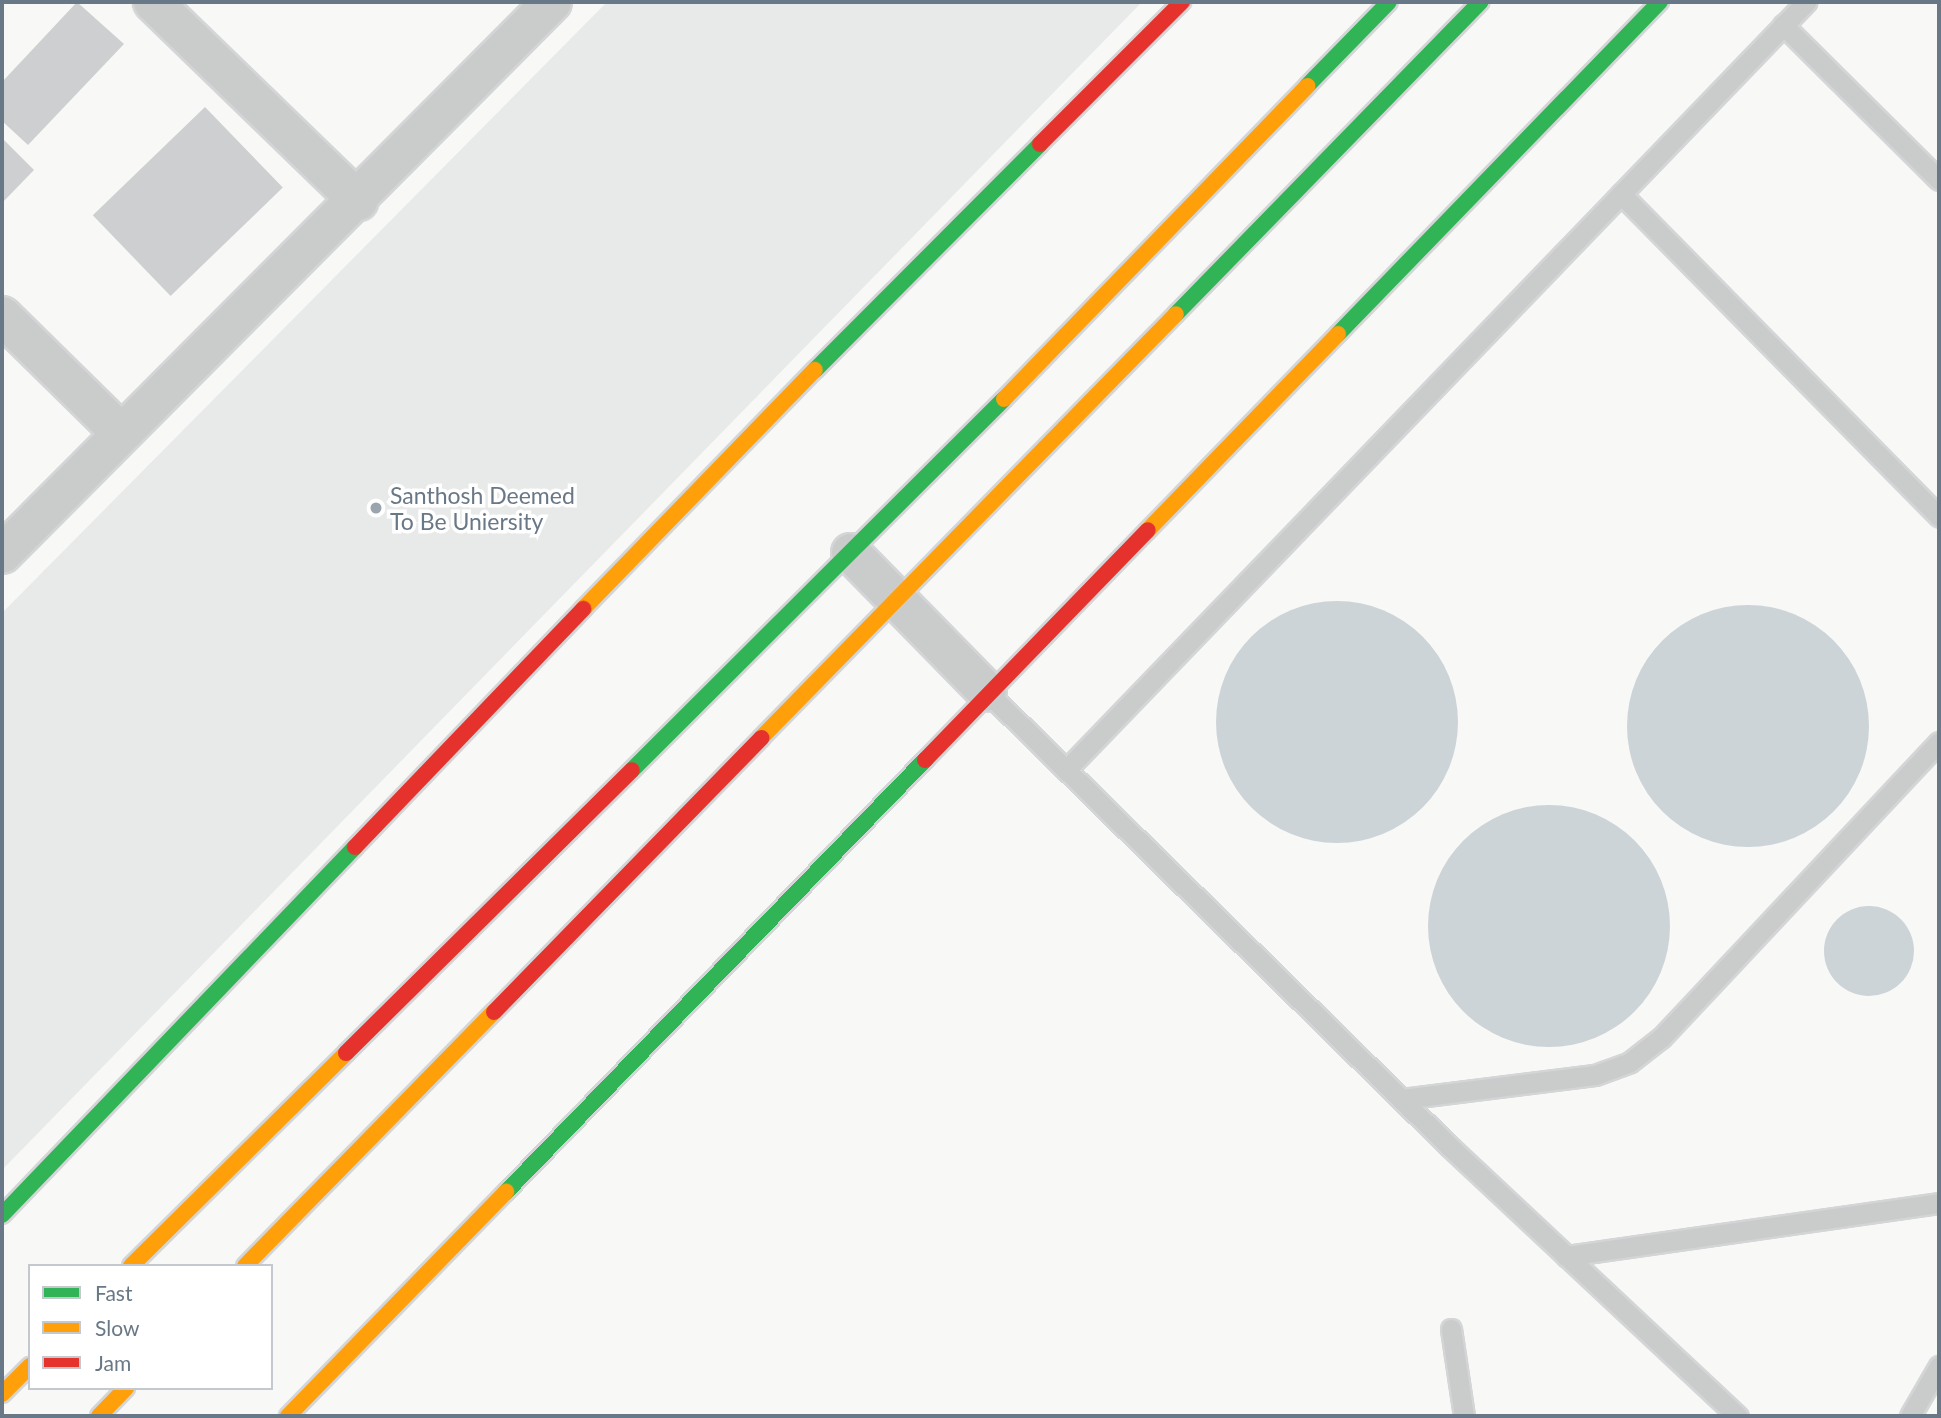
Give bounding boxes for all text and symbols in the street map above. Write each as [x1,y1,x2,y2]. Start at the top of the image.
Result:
place label: Santhosh Deemed To Be Uniersity [390,481,575,535]
marker: Santhosh Deemed To Be Uniersity [368,500,384,516]
legend [28,1264,273,1390]
text: Fast [95,1280,132,1305]
text: Slow [95,1315,139,1340]
text: Jam [95,1350,131,1375]

